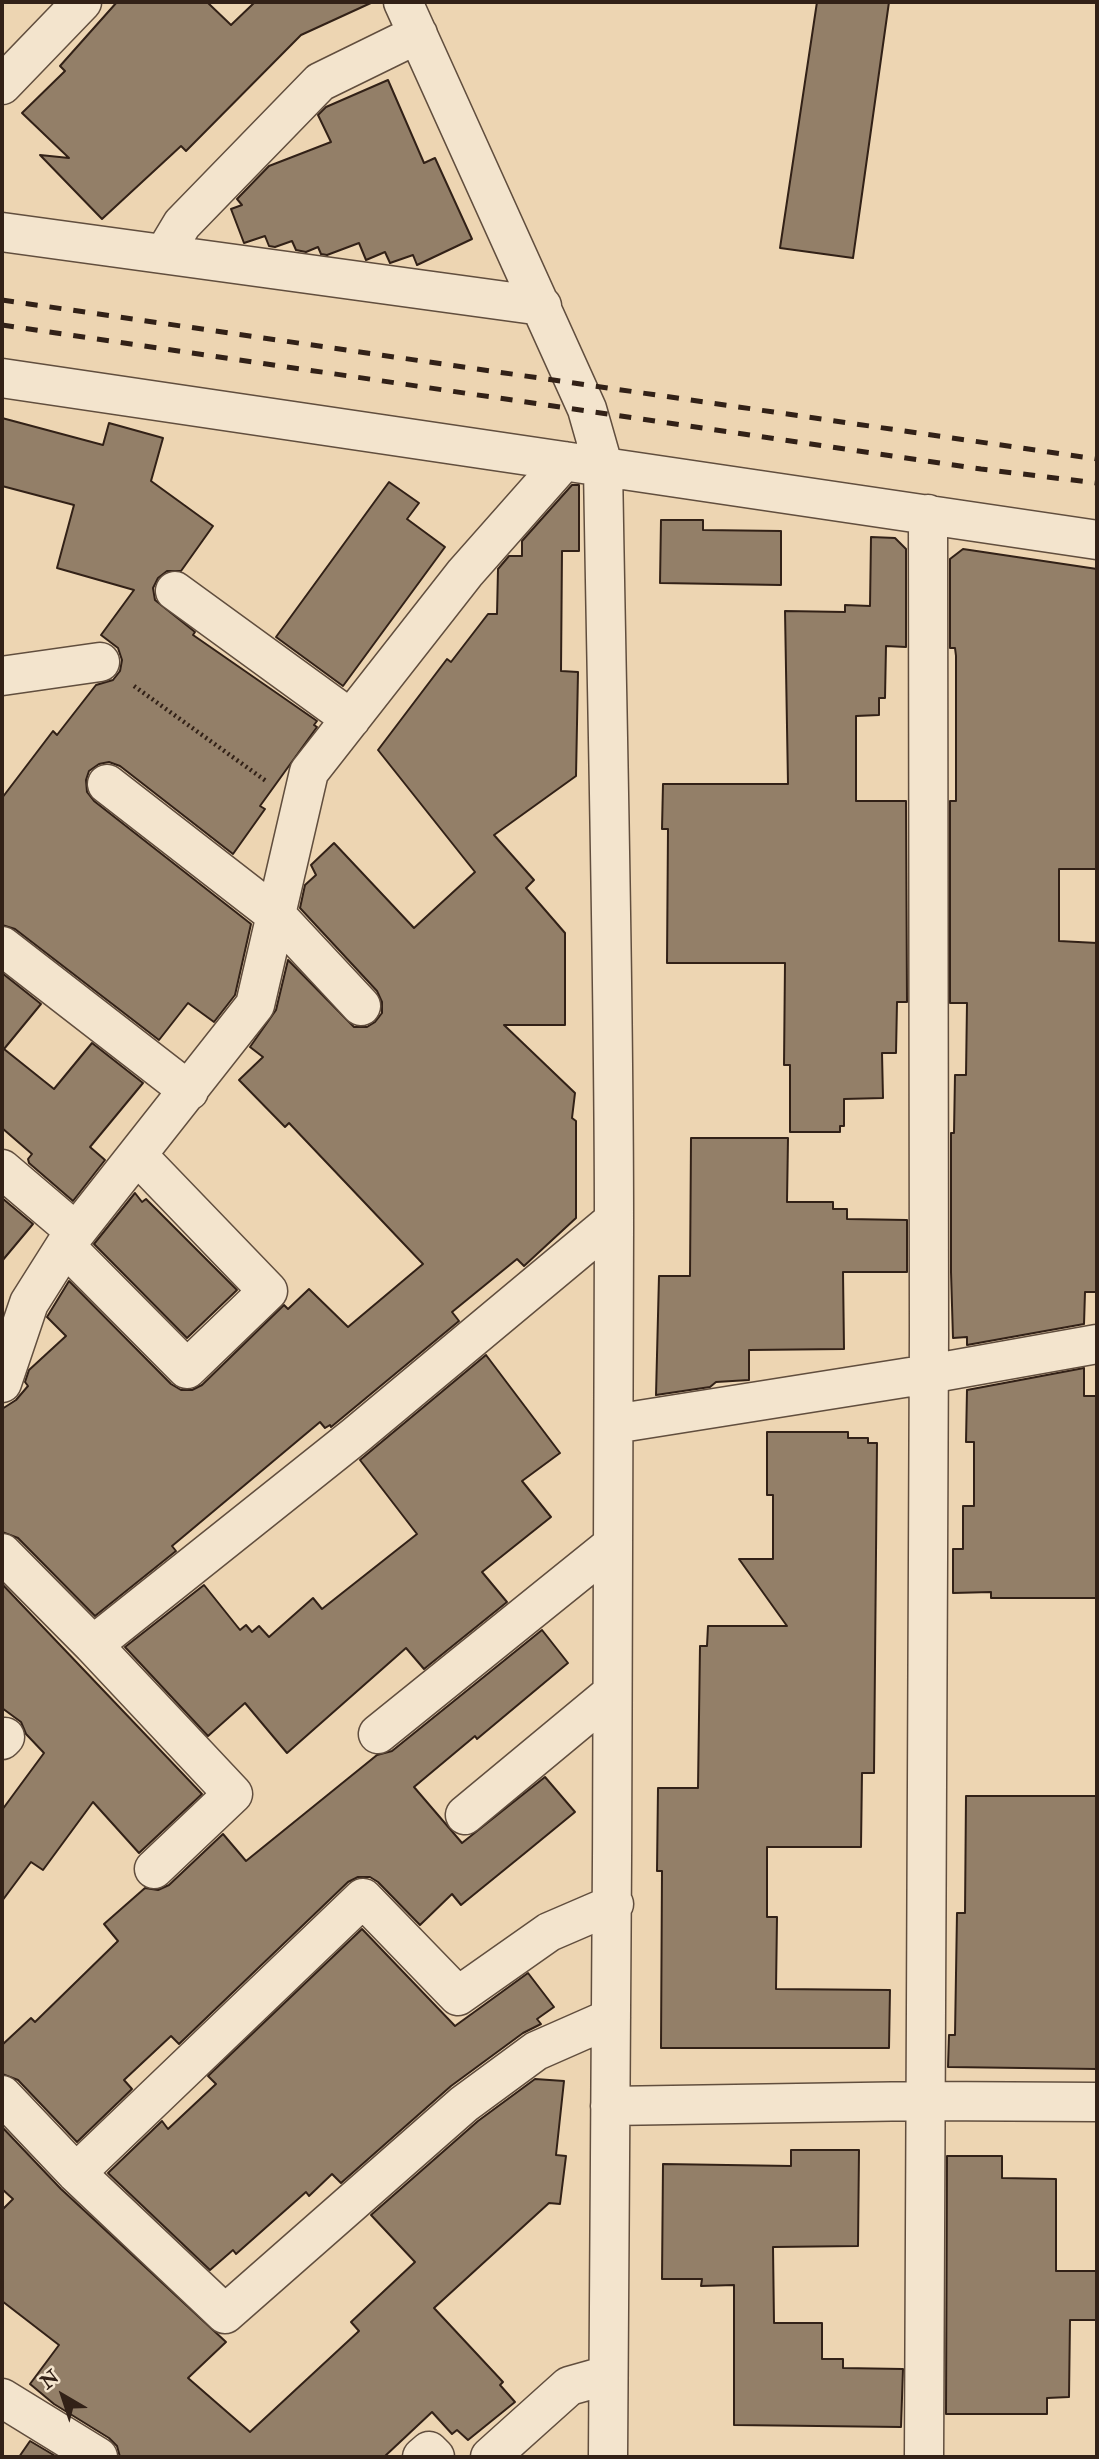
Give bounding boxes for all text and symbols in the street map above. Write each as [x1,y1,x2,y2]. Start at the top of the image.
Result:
north arrow [28,2361,98,2431]
text: N [36,2365,64,2394]

